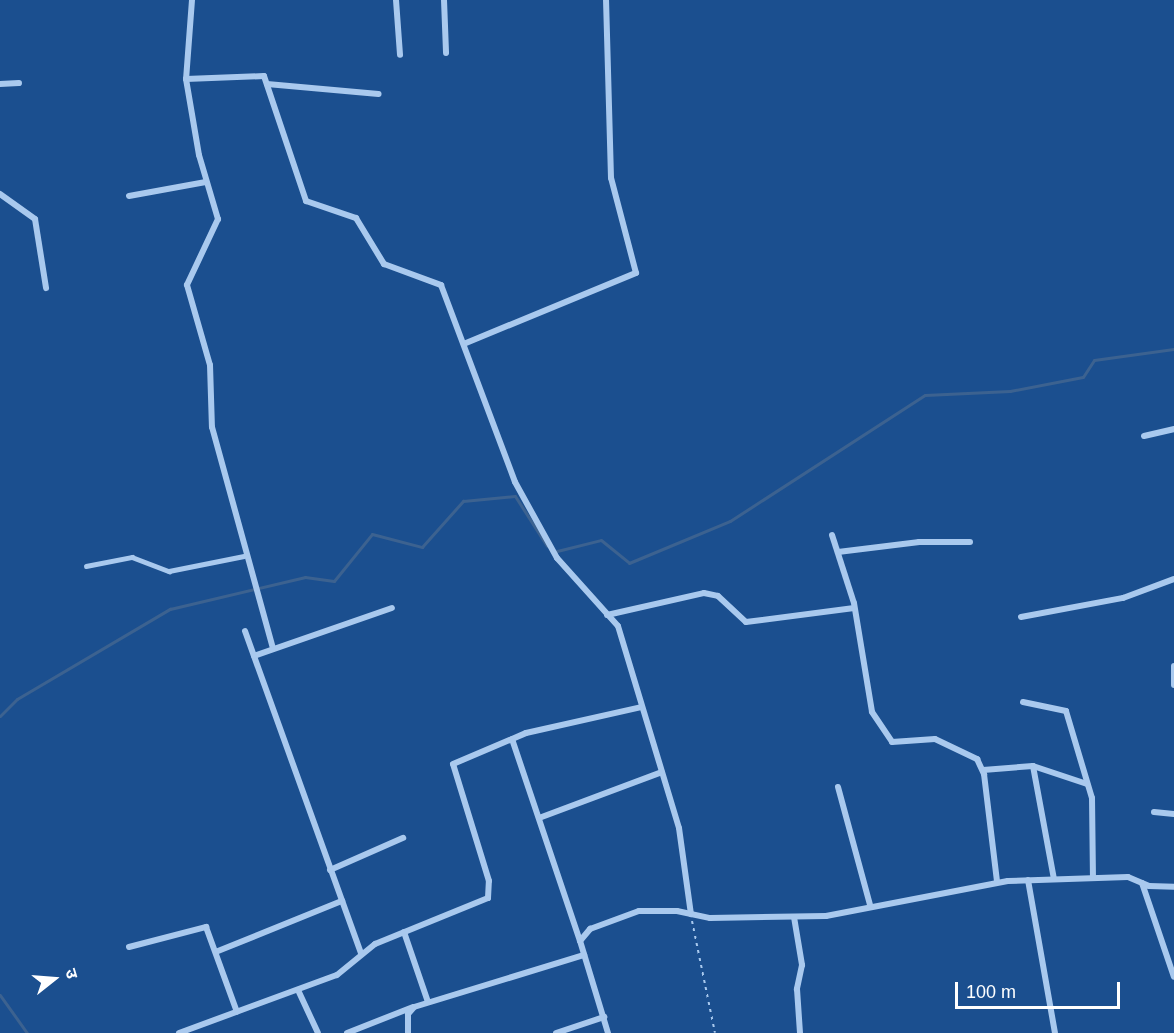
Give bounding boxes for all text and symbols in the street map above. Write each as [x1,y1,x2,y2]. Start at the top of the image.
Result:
north arrow [24,949,84,1009]
text: उ [62,967,81,981]
scale bar [958,970,1123,1008]
text: 100 m [966,982,1016,1002]

